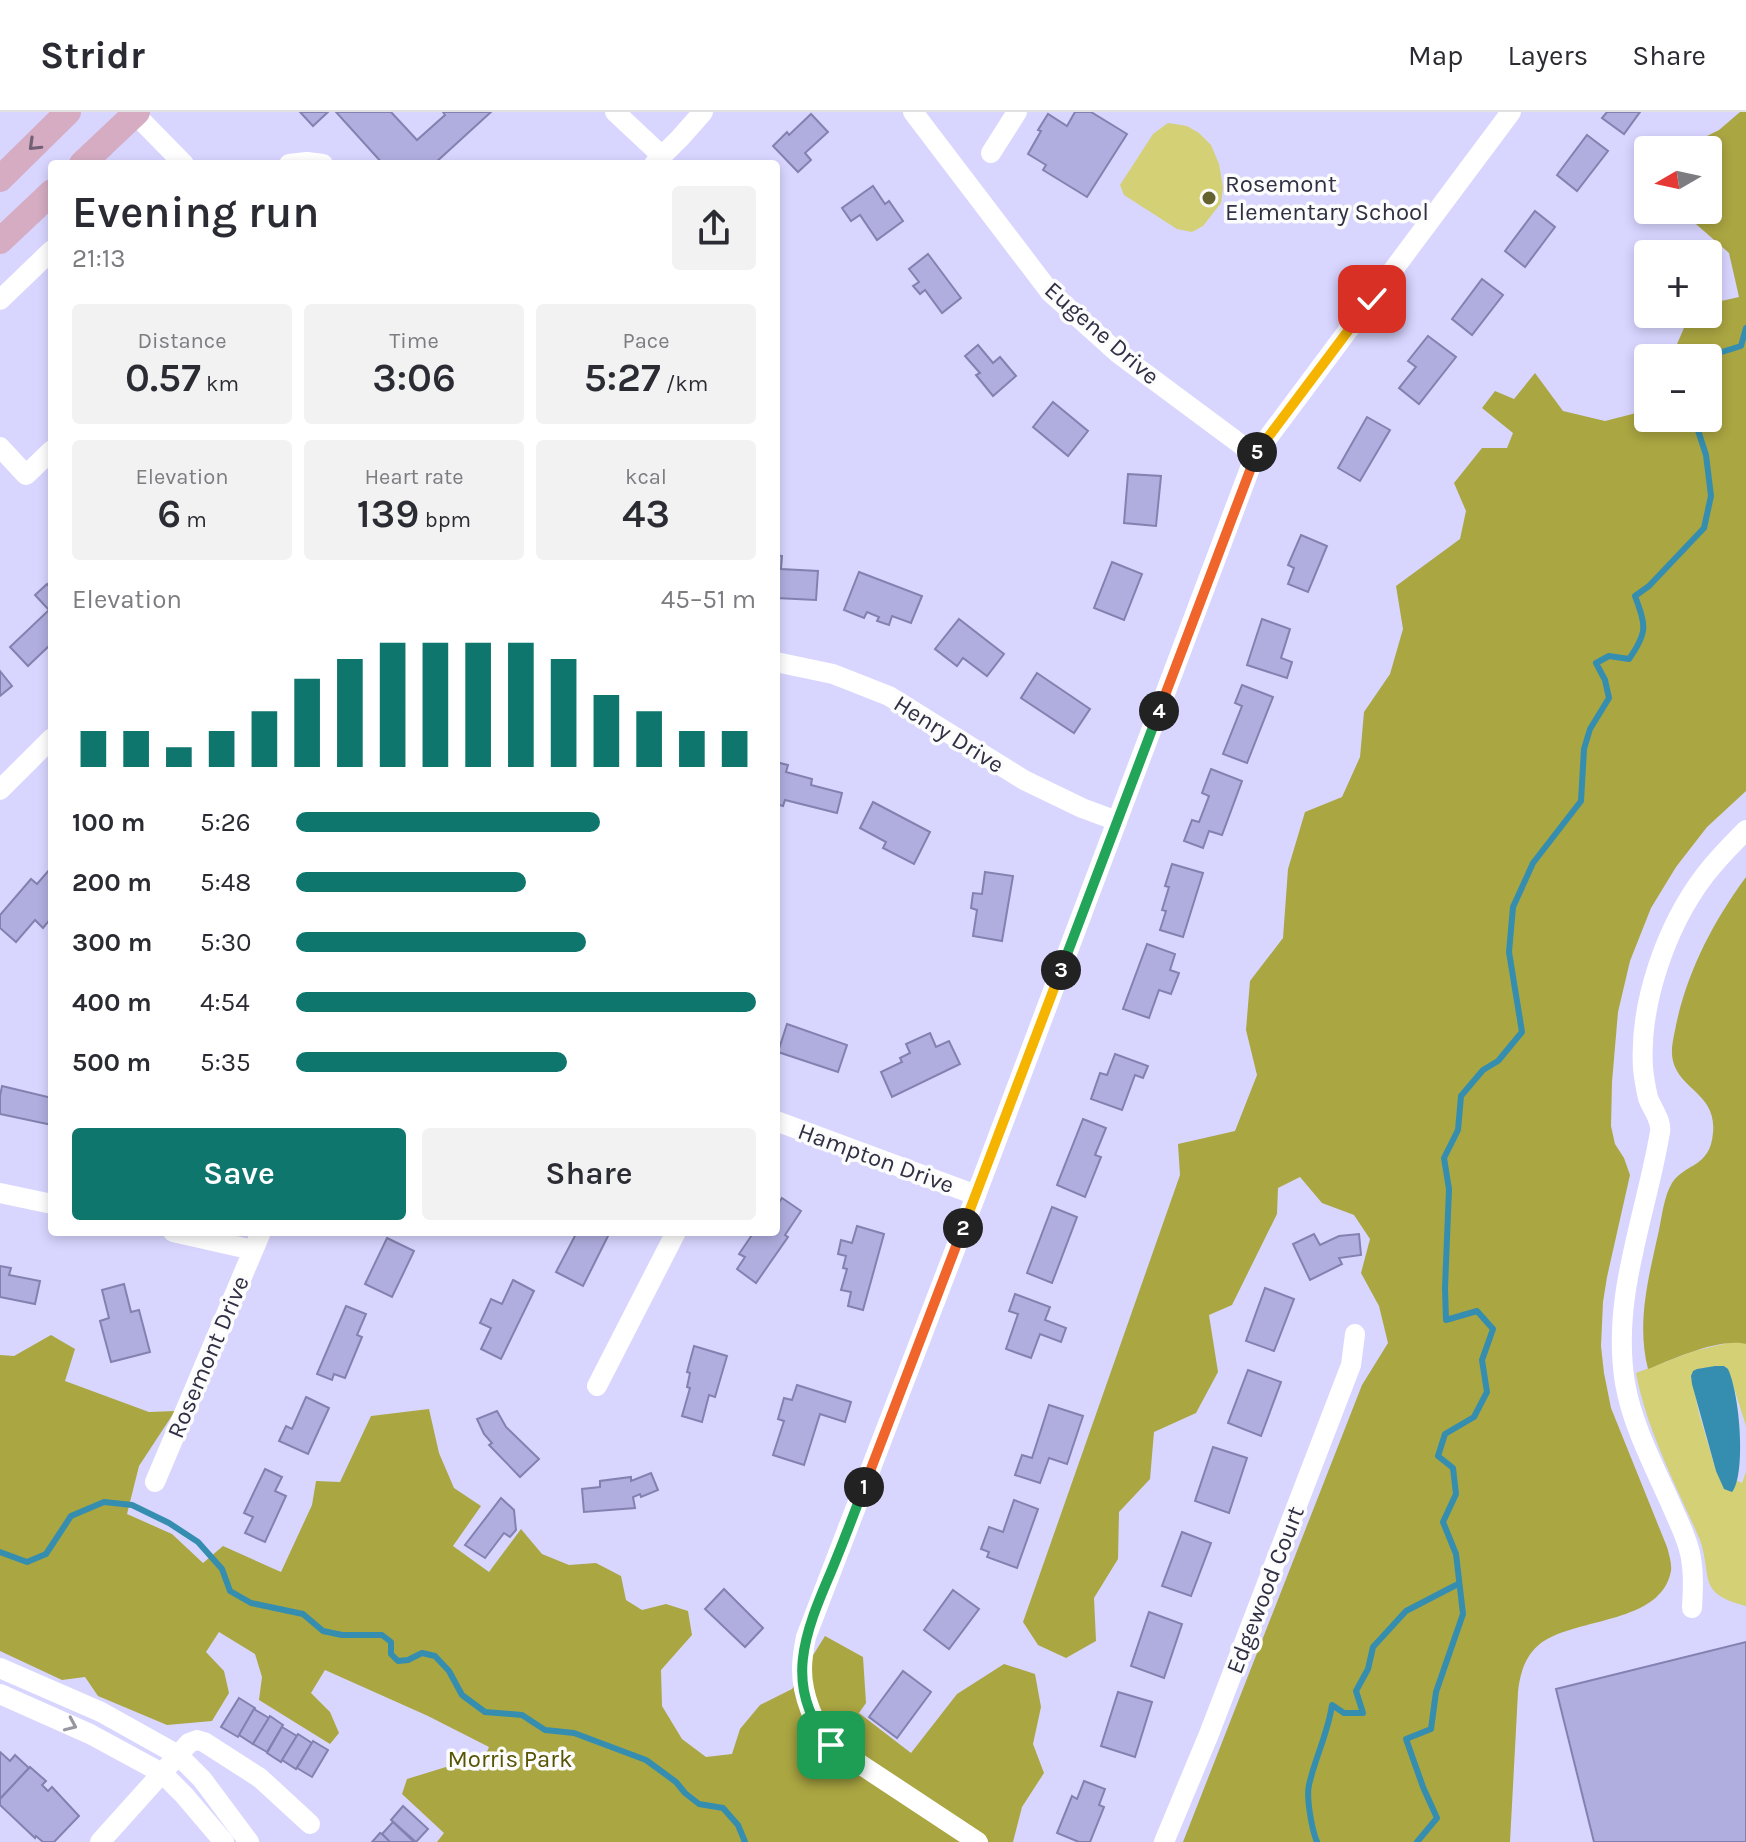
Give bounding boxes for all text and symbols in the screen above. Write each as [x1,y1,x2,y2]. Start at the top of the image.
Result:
text: Stridr [40,33,145,78]
text: Map [1408,39,1463,72]
text: Layers [1507,39,1588,72]
text: Share [1632,39,1706,72]
one-way arrow [29,136,43,151]
north arrow [1634,136,1722,224]
map controls [1634,136,1722,432]
place label: Rosemont Elementary School [1225,170,1429,226]
button: share [672,186,756,270]
text: Evening run [72,187,319,238]
marker: Rosemont Elementary School [1200,189,1218,207]
button: + [1634,240,1722,328]
text: 21:13 [72,243,126,274]
pin [1338,265,1406,333]
street label: Eugene Drive [1039,276,1165,390]
icon: check [1350,277,1394,321]
text: Distance [138,328,226,354]
text: Time [389,328,439,354]
text: Pace [623,328,669,354]
button: − [1634,344,1722,432]
text: 0.57 [125,354,201,401]
text: 3:06 [372,354,456,401]
text: 5:27 [584,354,661,401]
text: km [201,371,239,397]
text: /km [661,371,708,397]
pin: 5 [1237,432,1277,472]
text: 5 [1251,439,1263,465]
text: Elevation [135,464,229,490]
text: Heart rate [364,464,464,490]
text: kcal [625,464,667,490]
text: 6 [157,490,181,537]
text: 139 [357,490,419,537]
text: 43 [622,490,670,537]
text: m [181,507,207,533]
text: bpm [419,507,471,533]
text: Elevation [72,584,182,615]
text: 45–51 m [661,584,756,615]
street label: Henry Drive [889,689,1009,779]
pin: 4 [1139,691,1179,731]
text: 4 [1152,698,1166,724]
text: 100 m [72,807,145,838]
text: 5:26 [200,807,251,838]
text: 200 m [72,867,152,898]
text: 5:48 [200,867,251,898]
text: 300 m [72,927,152,958]
text: 5:30 [200,927,251,958]
pin: 3 [1041,950,1081,990]
text: 3 [1054,957,1068,983]
text: 400 m [72,987,152,1018]
text: 4:54 [200,987,250,1018]
text: 500 m [72,1047,151,1078]
text: 5:35 [200,1047,251,1078]
street label: Hampton Drive [794,1117,958,1199]
button: Save [72,1128,406,1220]
button: Share [422,1128,756,1220]
pin: 2 [943,1208,983,1248]
text: 2 [956,1215,970,1241]
street label: Rosemont Drive [161,1272,255,1442]
pin: 1 [844,1467,884,1507]
text: 1 [860,1474,868,1500]
street label: Edgewood Court [1220,1502,1310,1678]
pin [797,1711,865,1779]
one-way arrow [63,1716,77,1732]
icon: arrive [809,1723,853,1767]
park label: Morris Park [448,1745,572,1773]

